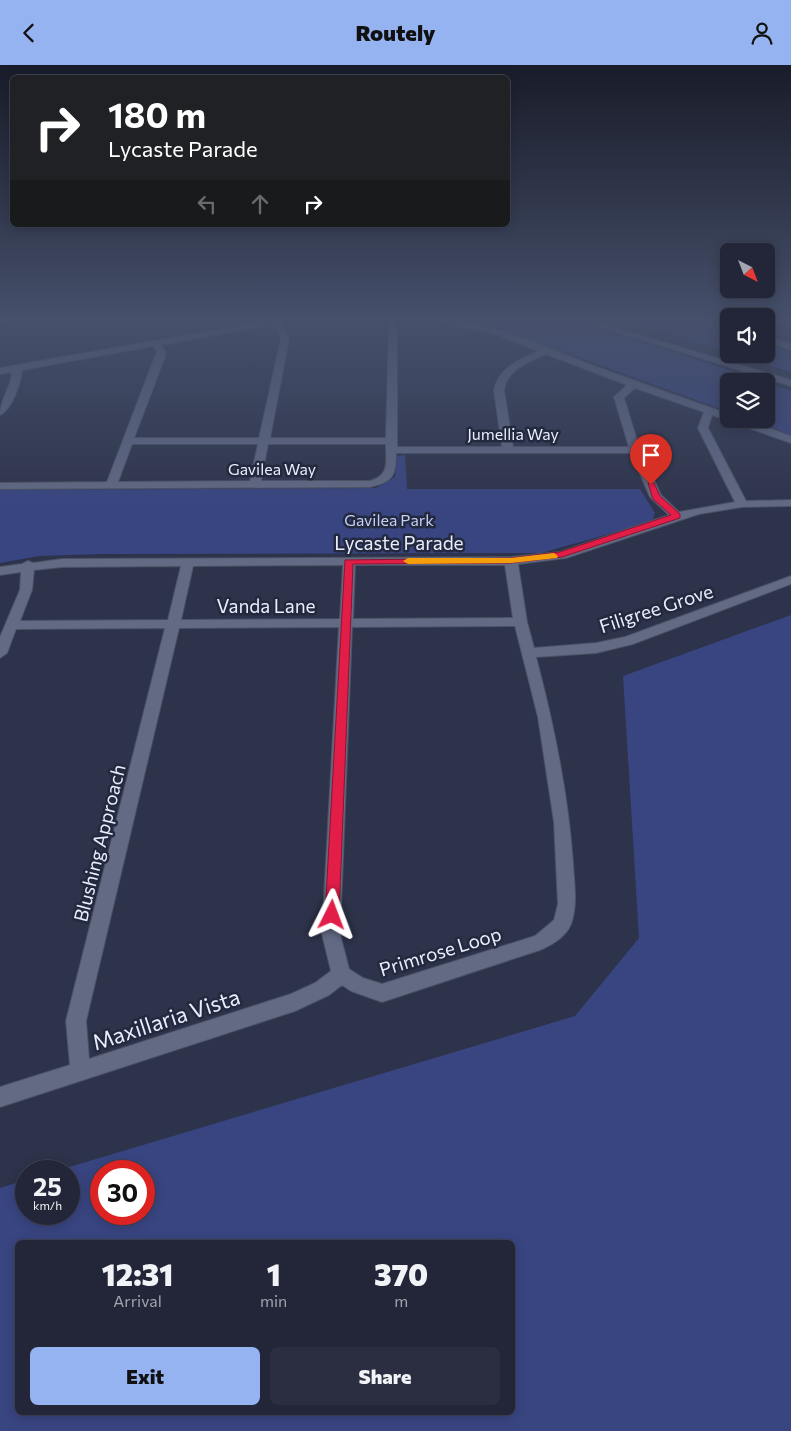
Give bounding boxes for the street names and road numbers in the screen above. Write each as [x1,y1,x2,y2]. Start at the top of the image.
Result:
street label: Jumellia Way [467,424,559,443]
street label: Gavilea Way [228,459,316,478]
street label: Lycaste Parade [334,531,464,554]
street label: Filigree Grove [596,579,716,637]
street label: Vanda Lane [216,594,316,617]
street label: Blushing Approach [68,762,130,924]
street label: Primrose Loop [376,922,504,980]
street label: Maxillaria Vista [89,982,243,1056]

